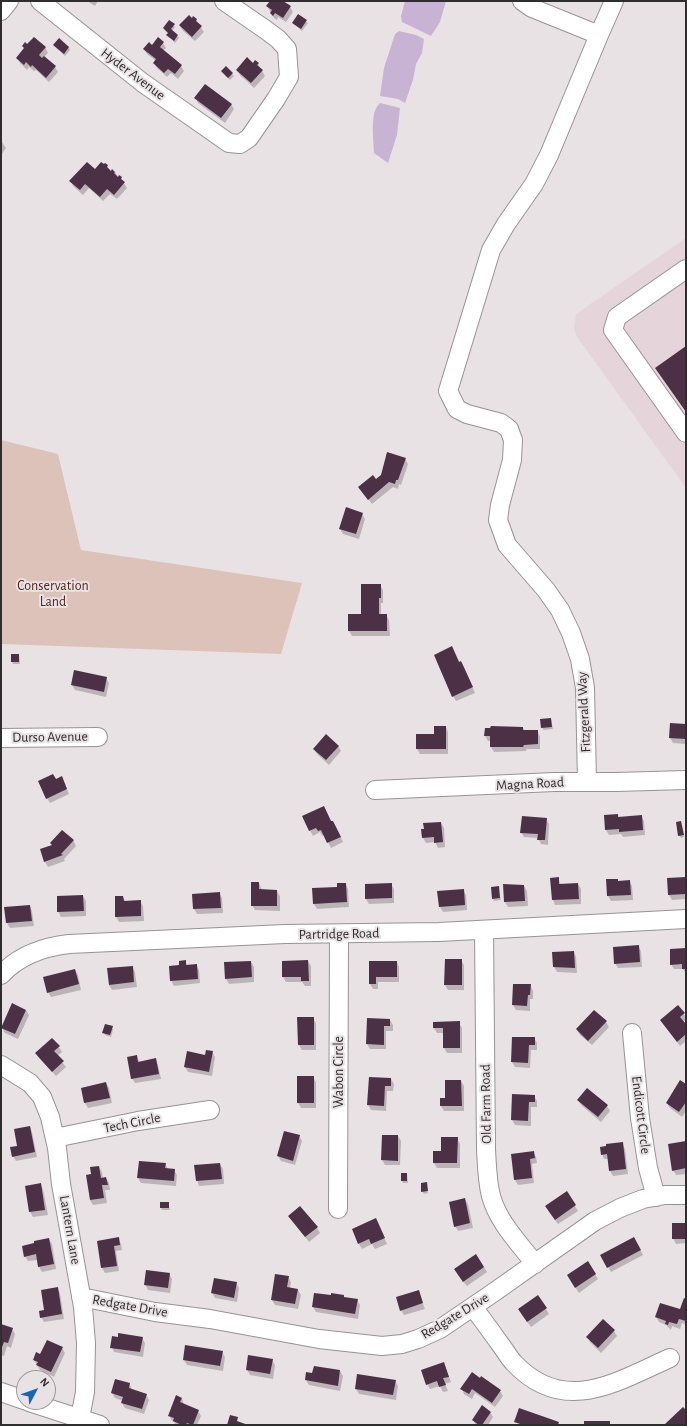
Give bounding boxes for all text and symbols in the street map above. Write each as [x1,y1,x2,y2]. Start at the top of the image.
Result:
street label: Hyder Avenue [97,44,169,104]
park label: Conservation Land [17,578,89,610]
street label: Fitzgerald Way [573,671,595,753]
street label: Durso Avenue [12,728,88,746]
street label: Magna Road [496,774,564,794]
street label: Partridge Road [298,925,380,943]
street label: Wabon Circle [331,1036,347,1108]
street label: Old Farm Road [477,1064,495,1144]
street label: Endicott Circle [628,1075,654,1155]
street label: Tech Circle [102,1109,162,1137]
street label: Lantern Lane [56,1194,84,1266]
street label: Redgate Drive [418,1289,492,1343]
street label: Redgate Drive [91,1291,169,1321]
north arrow [16,1370,56,1410]
text: N [38,1376,51,1389]

